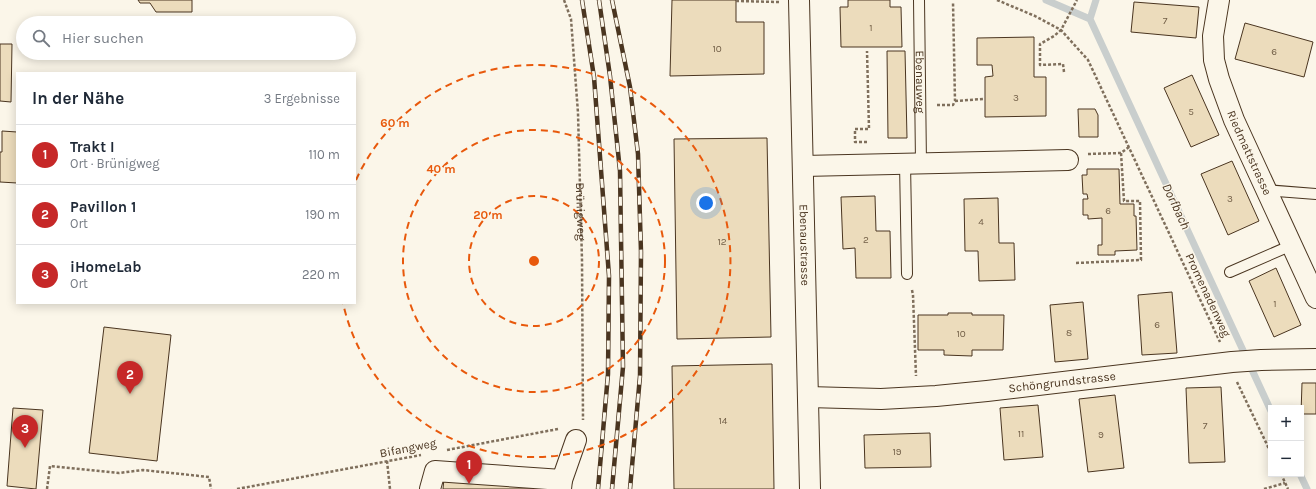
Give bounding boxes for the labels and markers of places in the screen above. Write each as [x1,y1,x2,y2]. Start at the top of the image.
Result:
centre of rings [527,254,541,268]
pin: 2 [117,361,143,394]
pin: 3 [12,415,38,448]
pin: 1 [456,451,482,484]

